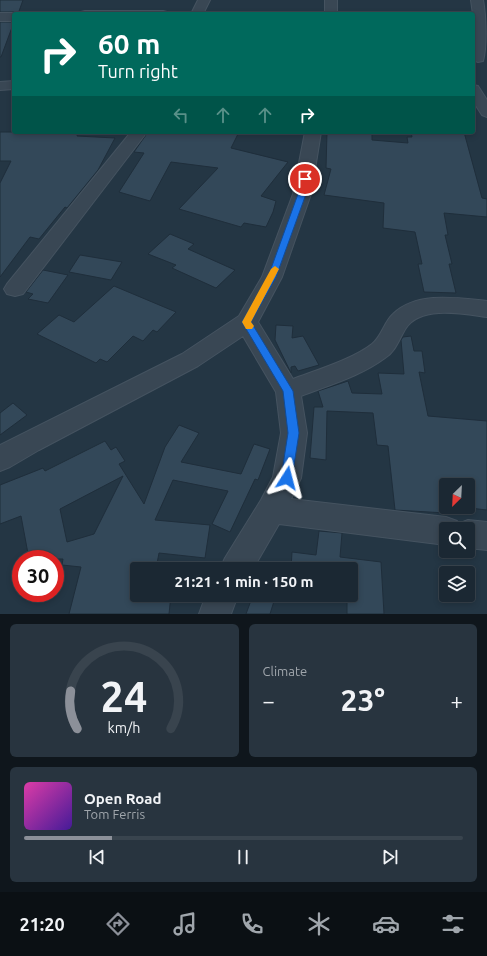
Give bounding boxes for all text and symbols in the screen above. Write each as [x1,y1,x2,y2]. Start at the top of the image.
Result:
icon: right [32,28,84,80]
text: 60 m [98,28,160,59]
text: Turn right [98,61,178,81]
icon: left [170,104,192,126]
icon: ahead [212,104,234,126]
icon: ahead [254,104,276,126]
icon: right [296,104,318,126]
pin [288,162,322,196]
icon: arrive [294,168,316,190]
position arrow [266,457,308,499]
north arrow [439,478,475,514]
map controls [439,478,475,602]
button: search [439,522,475,558]
speed limit sign: 30 [12,550,64,602]
button: layers [439,566,475,602]
text: 21:21 · 1 min · 150 m [175,573,313,590]
text: Climate [263,664,307,678]
text: 24 [101,672,148,719]
text: 23° [341,683,385,717]
text: − [263,688,275,713]
text: + [451,688,463,713]
text: km/h [108,719,141,735]
text: Open Road [84,790,161,807]
text: Tom Ferris [84,807,145,821]
icon: previous [86,846,108,868]
icon: pause [232,846,254,868]
icon: next [379,846,401,868]
icon: directions [104,910,132,938]
icon: music [171,910,199,938]
icon: phone [238,910,266,938]
icon: climate [305,910,333,938]
icon: car [372,910,400,938]
icon: filters [439,910,467,938]
text: 21:20 [20,914,65,934]

